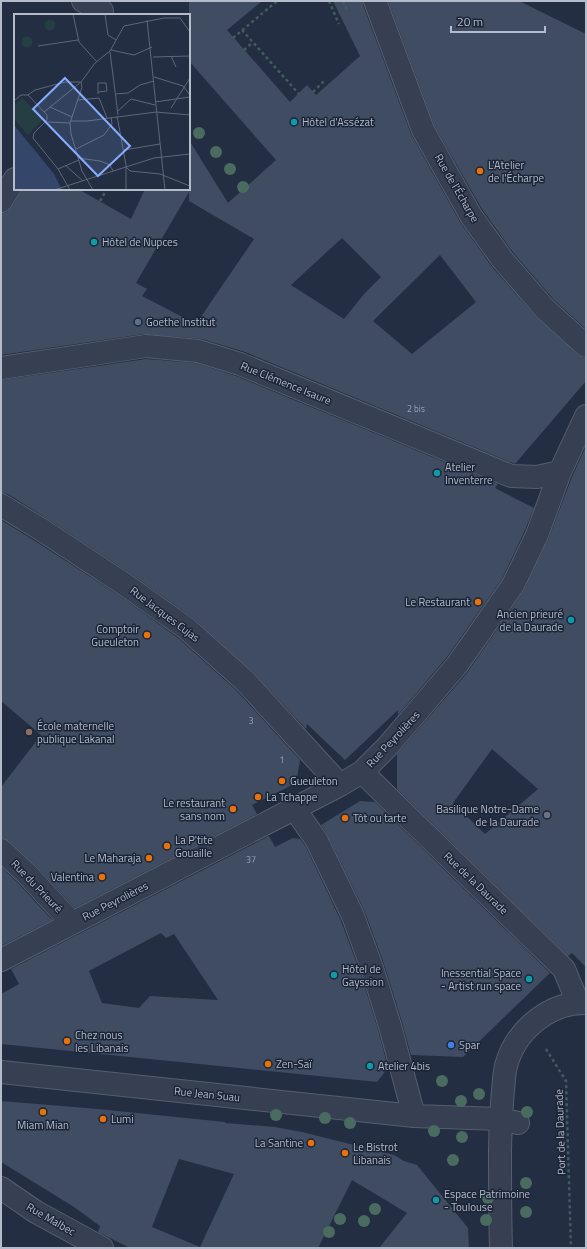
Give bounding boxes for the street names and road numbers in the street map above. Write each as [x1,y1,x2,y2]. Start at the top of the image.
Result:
street label: Rue de l'Écharpe [431,151,483,226]
street label: Rue Clémence Isaure [238,358,334,409]
street label: Rue Jacques Cujas [127,582,203,646]
street label: Rue Peyrolières [363,707,423,771]
street label: Rue de la Daurade [440,848,512,918]
street label: Rue du Prieuré [8,856,67,916]
street label: Rue Peyrolières [79,877,151,925]
street label: Rue Jean Suau [173,1083,241,1105]
street label: Port de la Daurade [550,1088,569,1175]
street label: Rue Malbec [24,1199,79,1240]

